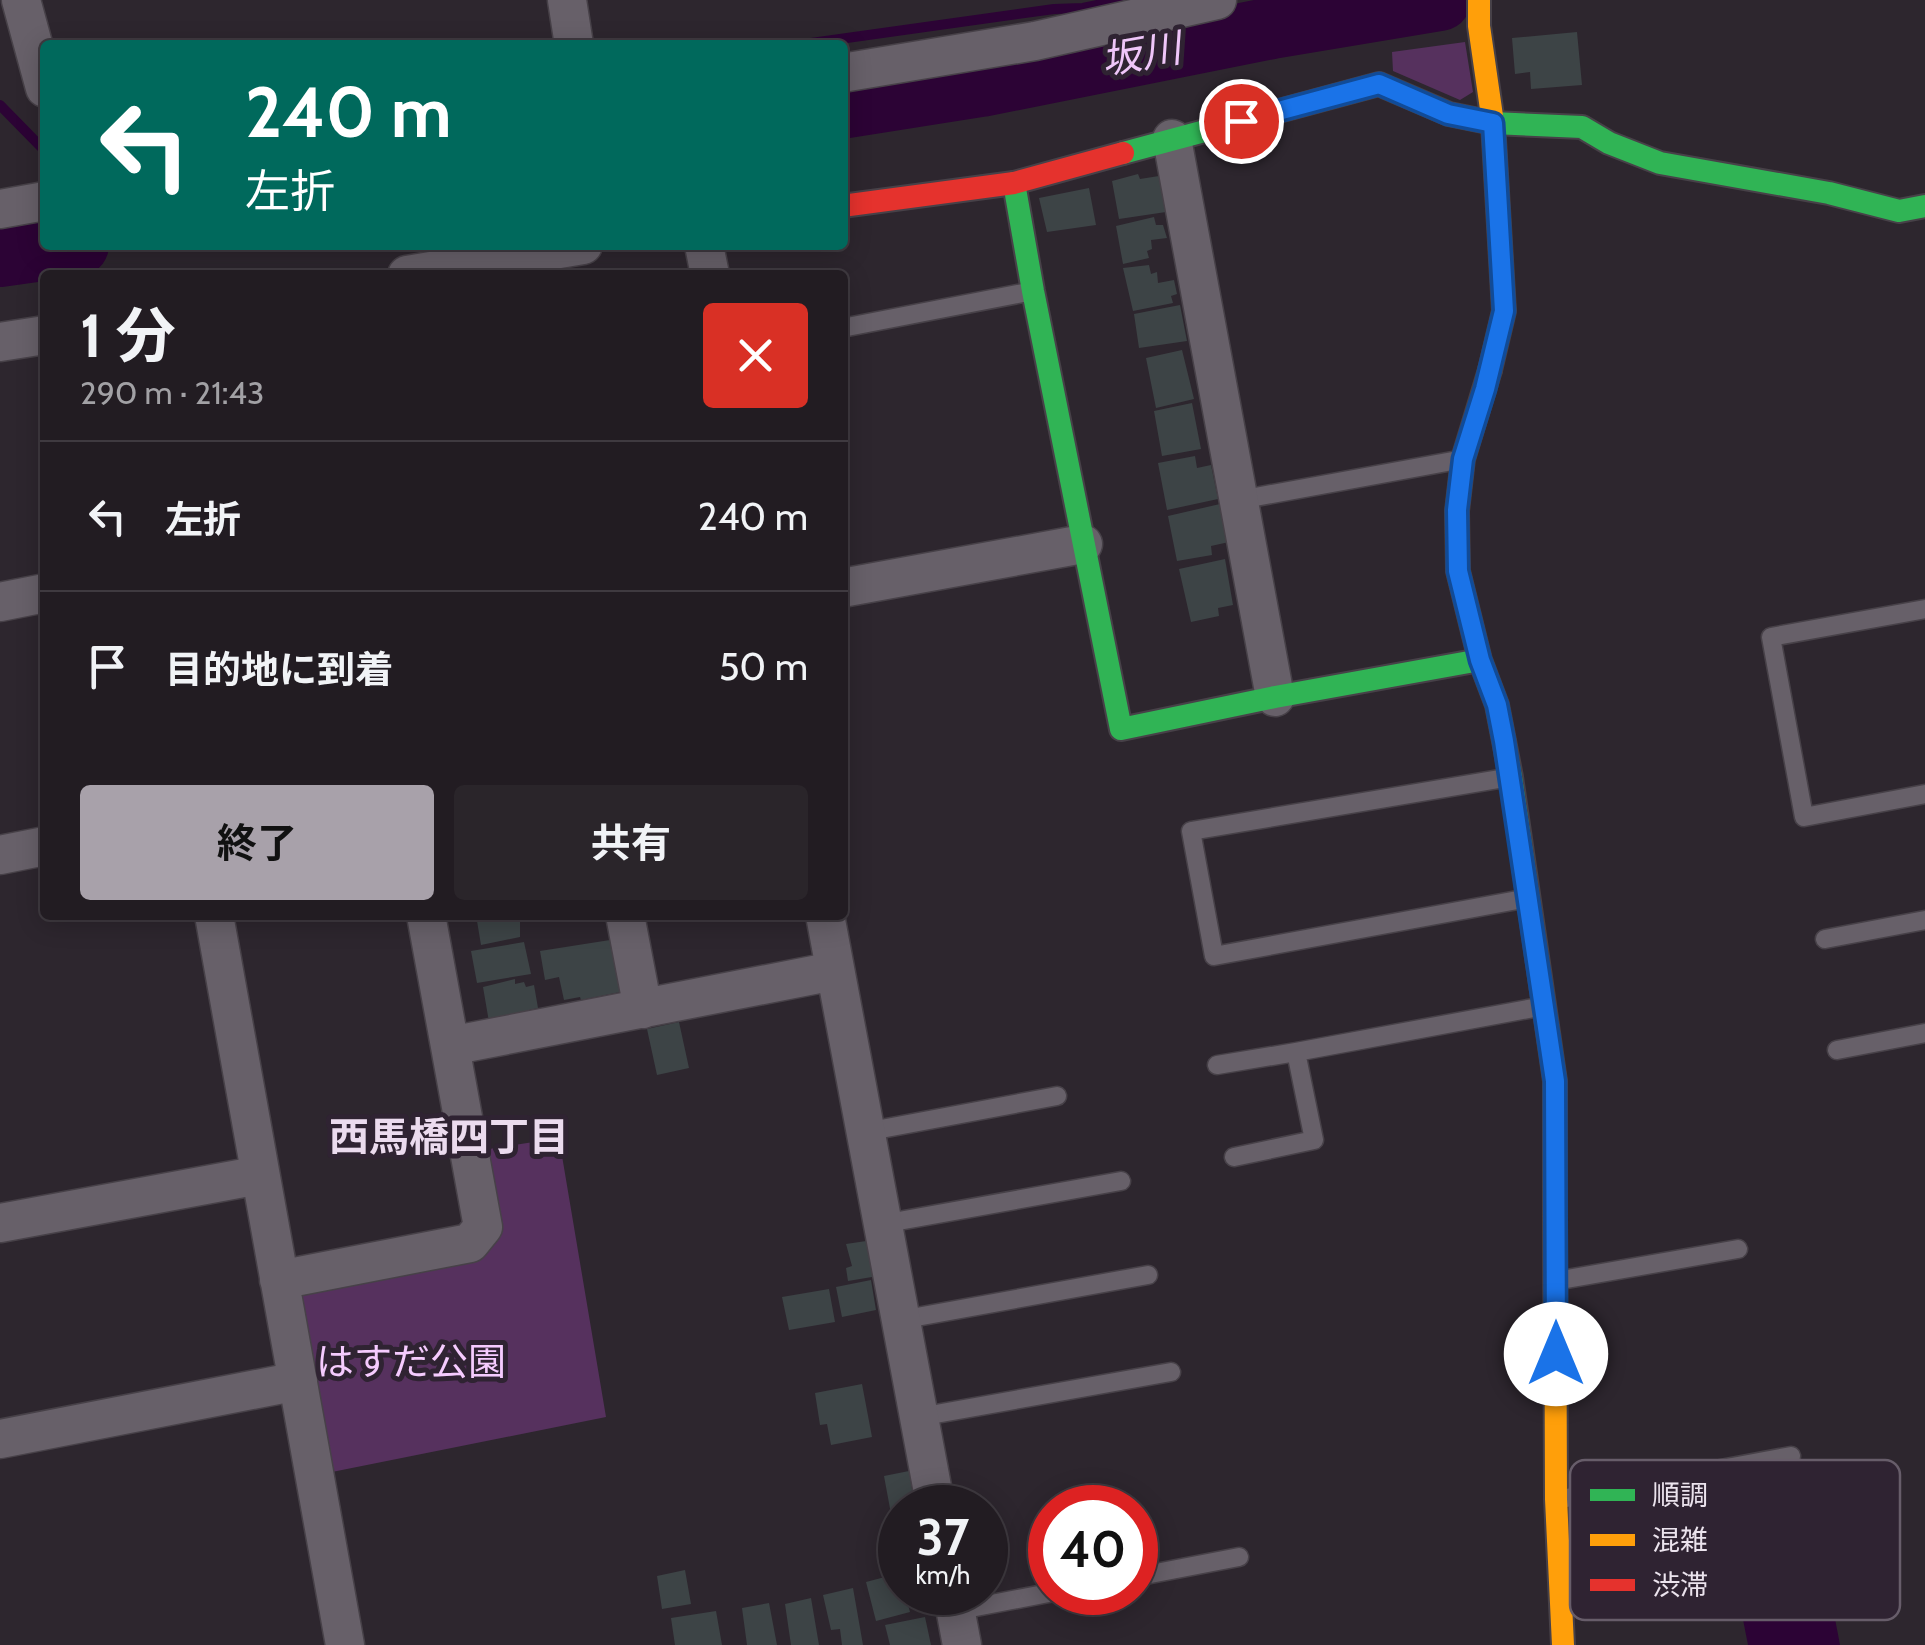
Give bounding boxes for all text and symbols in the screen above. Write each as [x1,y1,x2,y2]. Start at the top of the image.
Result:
water label: 坂川 [1097,22,1188,85]
text: 240 m [245,69,452,155]
pin [1199,79,1284,164]
icon: left [80,80,210,210]
icon: arrive [1214,94,1269,149]
text: 左折 [245,164,335,218]
text: 1 分 [80,299,176,372]
button: close [703,303,808,408]
text: 290 m · 21:43 [80,373,264,412]
icon: left [80,489,135,544]
text: 240 m [698,493,808,540]
text: 左折 [165,496,241,543]
icon: arrive [80,639,135,694]
text: 50 m [719,643,808,690]
text: 目的地に到着 [165,646,393,693]
button: 終了 [80,785,434,900]
button: 共有 [454,785,808,900]
district label: 西馬橋四丁目 [329,1112,569,1161]
position arrow [1504,1302,1608,1406]
park label: はすだ公園 [316,1338,506,1385]
legend [1570,1460,1900,1620]
text: 順調 [1652,1478,1708,1512]
speed limit sign: 40 [1028,1485,1158,1615]
text: 37 [917,1507,969,1568]
text: 混雑 [1652,1523,1708,1557]
text: km/h [916,1560,970,1590]
text: 渋滞 [1652,1568,1708,1602]

